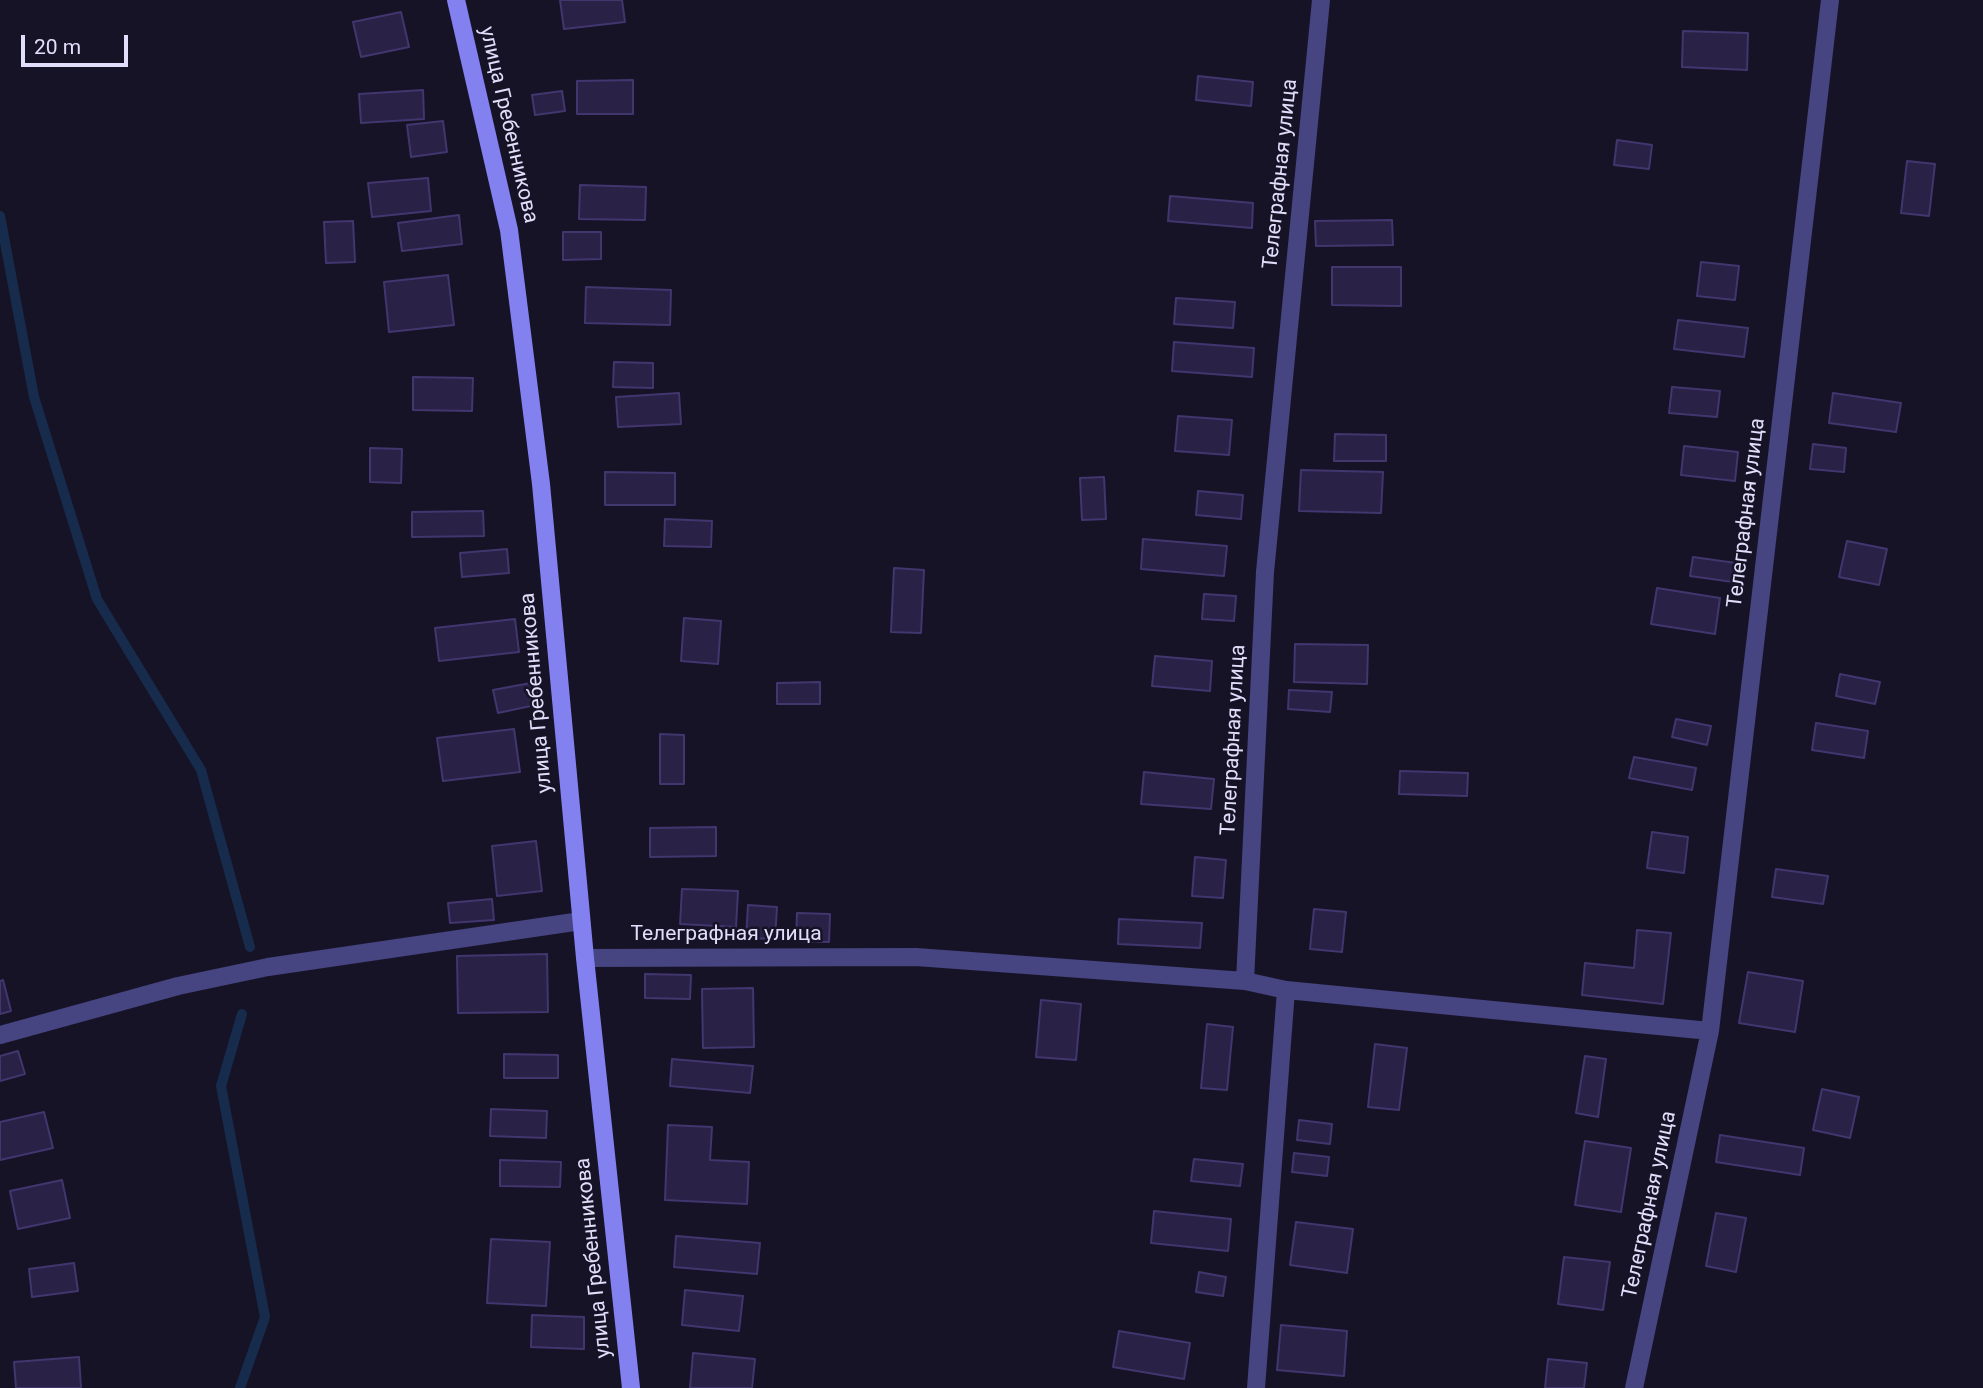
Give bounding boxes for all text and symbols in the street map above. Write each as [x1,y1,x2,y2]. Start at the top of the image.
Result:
scale bar [24,21,131,65]
street label: улица Гребенникова [473,24,543,226]
text: 20 m [34,35,81,59]
street label: Телеграфная улица [1258,78,1304,270]
street label: Телеграфная улица [1723,417,1771,609]
street label: улица Гребенникова [516,592,558,794]
street label: Телеграфная улица [1216,644,1252,836]
street label: Телеграфная улица [630,922,822,948]
street label: Телеграфная улица [1618,1109,1682,1301]
street label: улица Гребенникова [571,1157,617,1359]

